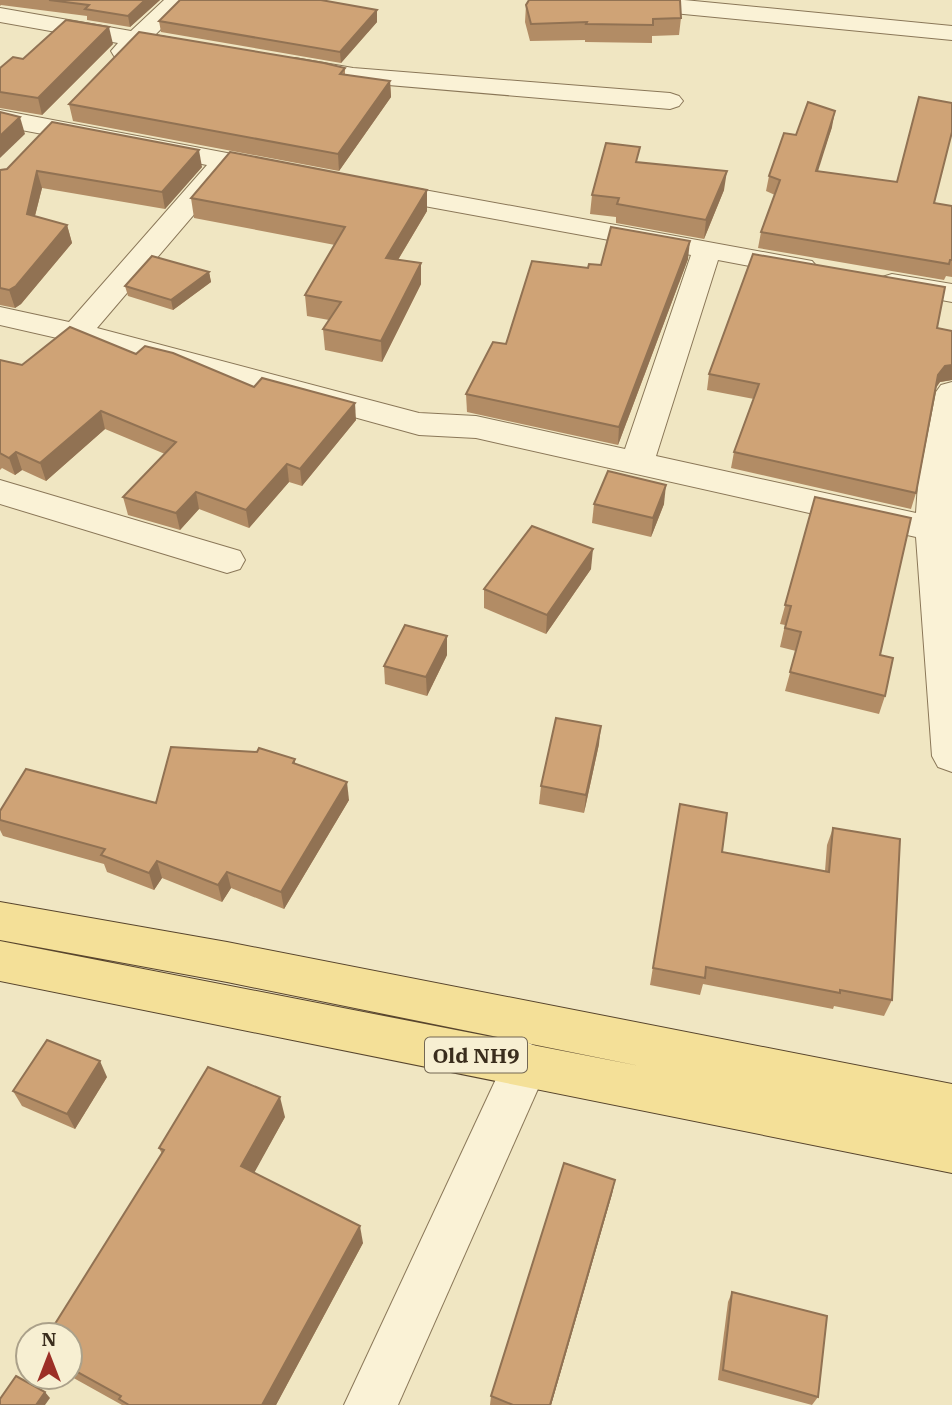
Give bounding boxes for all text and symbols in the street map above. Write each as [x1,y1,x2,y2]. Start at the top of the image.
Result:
road number: Old NH9 [425,1038,527,1072]
north arrow [14,1321,84,1391]
text: N [41,1327,57,1351]

